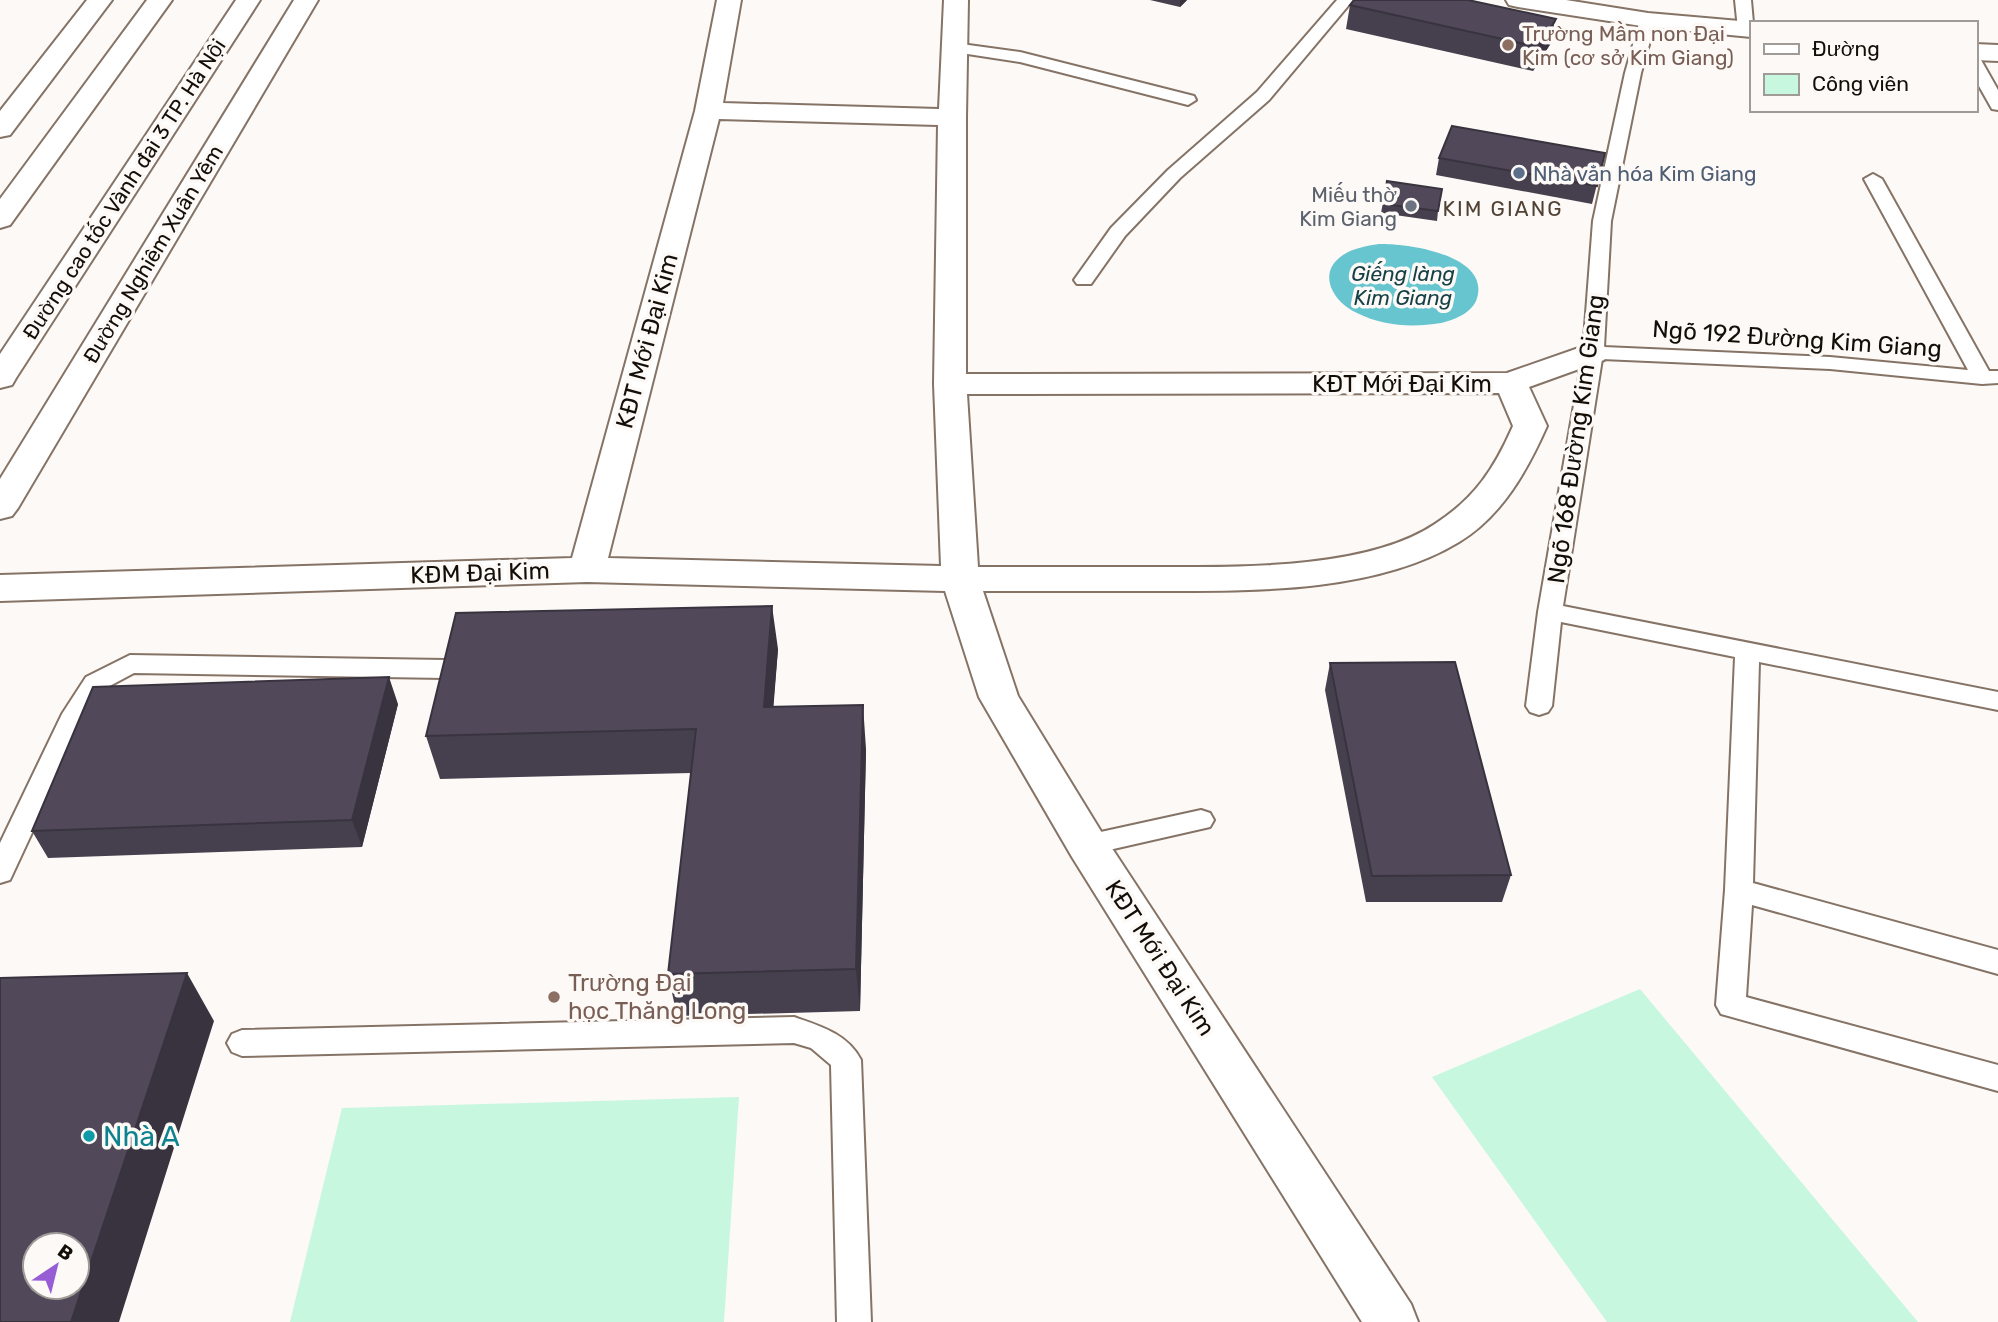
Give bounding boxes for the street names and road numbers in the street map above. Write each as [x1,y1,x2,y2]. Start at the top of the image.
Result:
street label: Đường cao tốc Vành đai 3 TP. Hà Nội [17,34,231,344]
street label: Đường Nghiêm Xuân Yêm [78,140,228,368]
street label: KĐT Mới Đại Kim [610,251,684,431]
street label: Ngõ 168 Đường Kim Giang [1542,293,1610,585]
street label: Ngõ 192 Đường Kim Giang [1651,315,1943,363]
street label: KĐT Mới Đại Kim [1312,370,1492,398]
street label: KĐM Đại Kim [410,557,550,589]
street label: KĐT Mới Đại Kim [1099,875,1221,1041]

